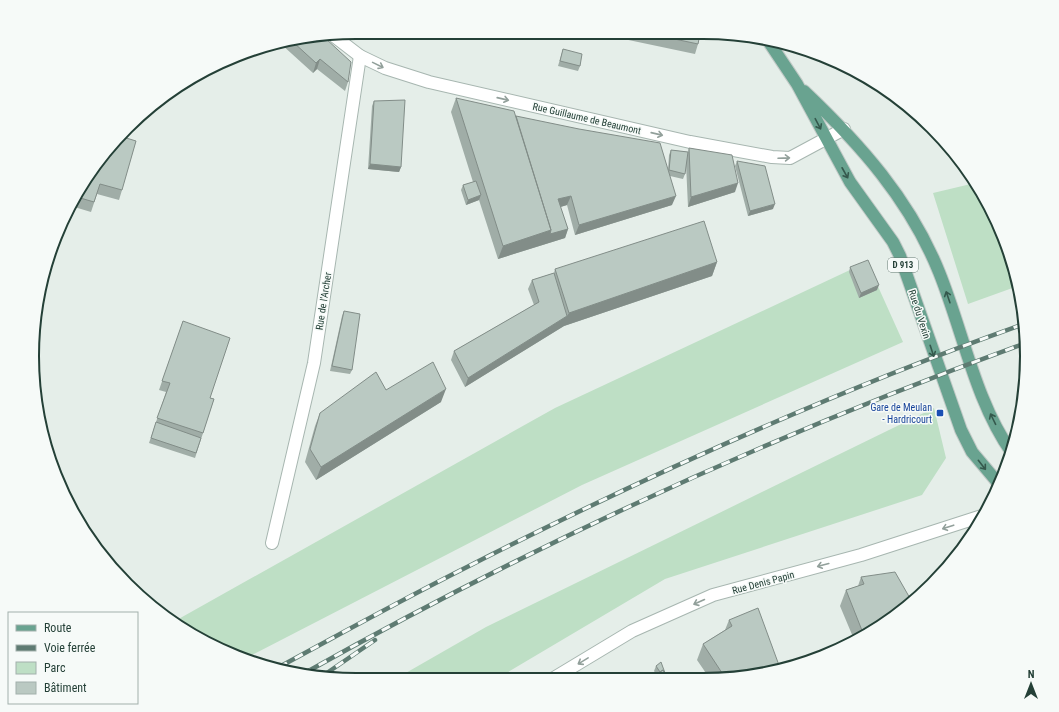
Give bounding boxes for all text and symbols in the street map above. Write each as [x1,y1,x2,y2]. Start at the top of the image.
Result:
one-way arrow [371,62,383,69]
one-way arrow [496,95,509,103]
street label: Rue Guillaume de Beaumont [532,101,642,136]
one-way arrow [815,117,822,129]
one-way arrow [650,130,663,138]
one-way arrow [777,154,790,162]
one-way arrow [842,167,850,179]
road number: D 913 [888,258,918,272]
street label: Rue de l'Archer [313,271,333,331]
street label: Rue du Vexin [906,288,933,340]
one-way arrow [944,290,951,303]
one-way arrow [929,344,937,356]
place label: Gare de Meulan - Hardricourt [870,402,932,425]
marker: Gare de Meulan - Hardricourt [935,408,945,418]
one-way arrow [989,413,996,425]
one-way arrow [977,460,986,471]
one-way arrow [941,524,954,531]
one-way arrow [817,562,830,569]
street label: Rue Denis Papin [731,569,796,596]
one-way arrow [693,599,705,606]
legend [8,612,138,704]
text: Route [44,621,72,635]
text: Voie ferrée [44,641,96,655]
one-way arrow [577,657,589,665]
text: Parc [44,661,66,675]
north arrow [1011,664,1051,704]
text: N [1028,668,1035,681]
text: Bâtiment [44,681,87,695]

